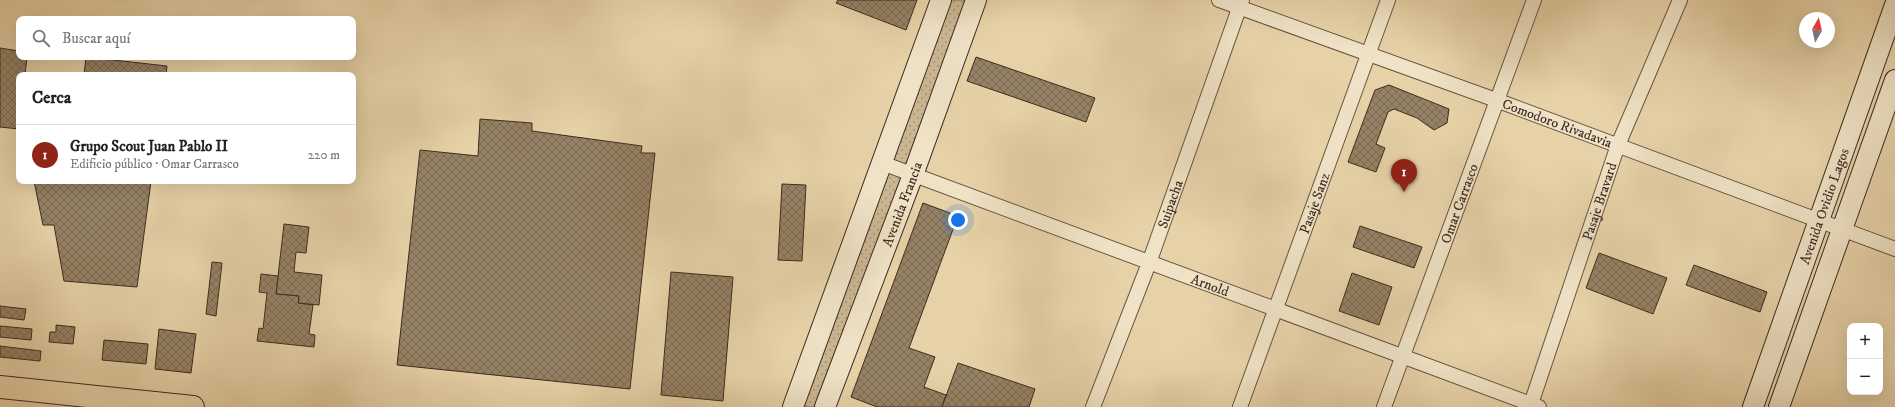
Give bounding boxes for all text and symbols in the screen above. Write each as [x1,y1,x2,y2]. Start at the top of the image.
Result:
north arrow [1799,12,1835,48]
search box [16,16,356,60]
icon: search [30,27,52,49]
text: Buscar aquí [62,29,130,48]
text: Cerca [32,87,71,109]
street label: Comodoro Rivadavia [1500,95,1615,153]
text: Grupo Scout Juan Pablo II [70,137,228,156]
street label: Avenida Ovidio Lagos [1796,146,1854,267]
text: 1 [43,147,47,163]
text: 220 m [308,147,340,163]
text: Edificio público · Omar Carrasco [70,156,239,172]
street label: Avenida Francia [879,159,927,249]
pin: 1 [1391,159,1417,192]
street label: Pasaje Bravard [1579,160,1621,243]
street label: Omar Carrasco [1437,161,1483,246]
street label: Pasaje Sanz [1296,170,1334,236]
street label: Suipacha [1154,178,1188,231]
your location [948,210,968,230]
street label: Arnold [1188,270,1231,301]
map controls [1847,323,1883,395]
button: + [1847,323,1883,359]
button: − [1847,359,1883,395]

